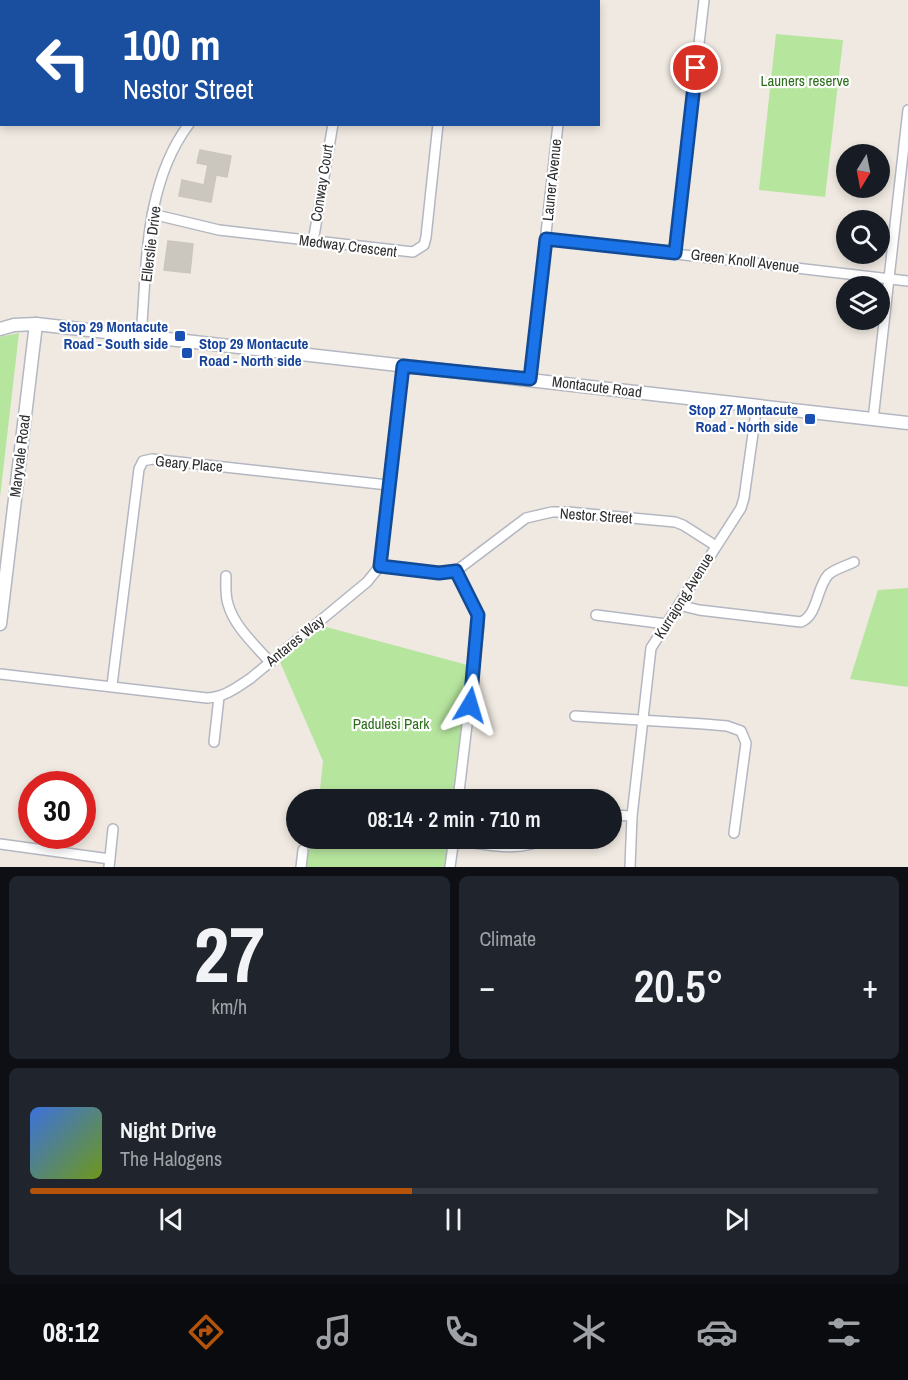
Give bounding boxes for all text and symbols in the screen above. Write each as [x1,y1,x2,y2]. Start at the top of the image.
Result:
text: 100 m [123,17,221,73]
icon: left [24,24,102,102]
pin [670,42,721,93]
icon: arrive [679,51,712,84]
park label: Launers reserve [761,70,850,91]
text: Nestor Street [123,71,253,107]
street label: Launer Avenue [537,138,566,222]
street label: Conway Court [305,142,338,223]
north arrow [836,144,890,198]
map controls [836,144,890,330]
street label: Ellerslie Drive [135,205,166,283]
button: search [836,210,890,264]
street label: Medway Crescent [298,229,399,262]
street label: Green Knoll Avenue [690,243,801,278]
button: layers [836,276,890,330]
place label: Stop 29 Montacute Road - South side [59,316,168,354]
marker: Stop 29 Montacute Road - South side [173,329,187,343]
place label: Stop 29 Montacute Road - North side [199,333,309,371]
marker: Stop 29 Montacute Road - North side [180,346,194,360]
street label: Montacute Road [551,371,643,402]
place label: Stop 27 Montacute Road - North side [689,399,798,437]
marker: Stop 27 Montacute Road - North side [803,412,817,426]
street label: Maryvale Road [4,414,35,498]
street label: Geary Place [154,450,224,477]
street label: Nestor Street [559,502,633,529]
street label: Kurrajong Avenue [649,549,718,643]
street label: Antares Way [260,610,329,671]
position arrow [438,673,502,737]
park label: Padulesi Park [353,713,430,734]
speed limit sign: 30 [18,771,96,849]
text: 08:14 · 2 min · 710 m [367,804,541,834]
text: 27 [194,901,265,1006]
text: Climate [480,925,536,952]
text: 20.5° [634,955,724,1016]
text: − [480,964,495,1008]
text: + [862,964,878,1008]
text: km/h [211,993,247,1020]
text: Night Drive [120,1115,216,1145]
text: The Halogens [120,1145,222,1172]
icon: previous [155,1203,188,1236]
icon: pause [437,1203,470,1236]
icon: next [720,1203,753,1236]
icon: directions [185,1311,227,1353]
icon: music [313,1311,355,1353]
icon: phone [440,1311,482,1353]
icon: climate [568,1311,610,1353]
icon: car [696,1311,738,1353]
icon: filters [823,1311,865,1353]
text: 08:12 [43,1314,99,1350]

